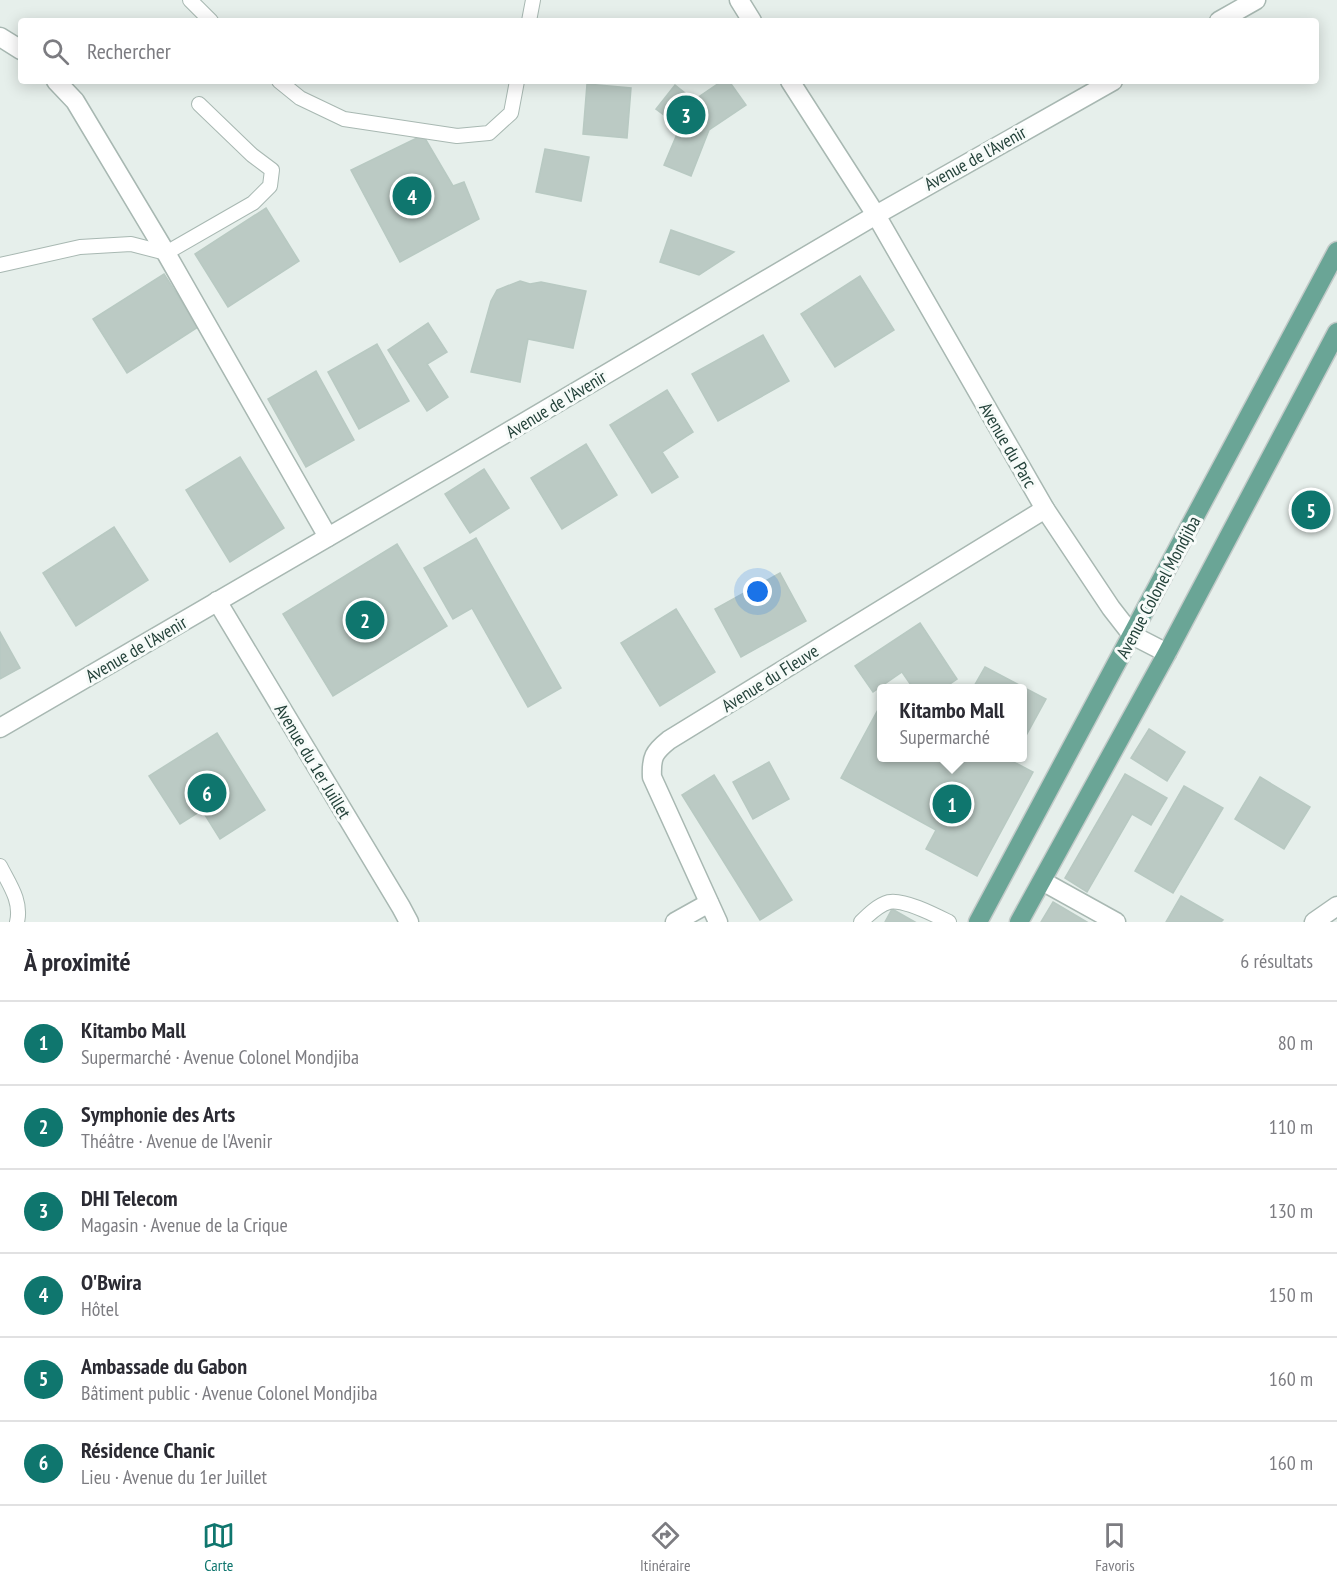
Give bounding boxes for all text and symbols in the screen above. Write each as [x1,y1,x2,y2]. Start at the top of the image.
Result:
search box [18,18,1319,84]
icon: search [39,35,72,68]
text: Rechercher [87,37,171,65]
pin: 3 [666,92,706,138]
street label: Avenue de l'Avenir [920,120,1030,195]
pin: 4 [392,174,432,218]
street label: Avenue de l'Avenir [502,365,610,443]
street label: Avenue du Parc [974,398,1042,492]
pin: 5 [1292,488,1330,532]
street label: Avenue Colonel Mondjiba [1111,512,1205,662]
your location [743,577,772,606]
pin: 2 [346,598,385,642]
street label: Avenue de l'Avenir [81,611,191,687]
street label: Avenue du Fleuve [717,639,823,717]
popup [877,684,1027,762]
text: Kitambo Mall [900,696,1004,724]
street label: Avenue du 1er Juillet [270,699,356,823]
text: Supermarché [900,724,990,750]
pin: 6 [188,770,226,816]
pin: 1 [932,782,972,826]
text: À proximité [24,945,131,978]
text: 6 résultats [1240,948,1313,974]
text: Kitambo Mall [81,1016,186,1044]
text: 1 [39,1030,48,1056]
text: 80 m [1278,1030,1313,1056]
text: Supermarché · Avenue Colonel Mondjiba [81,1044,359,1070]
text: Symphonie des Arts [81,1100,235,1128]
text: 2 [39,1114,48,1140]
text: 110 m [1269,1114,1313,1140]
text: Théâtre · Avenue de l'Avenir [81,1128,272,1154]
text: DHI Telecom [81,1184,178,1212]
text: 3 [39,1198,48,1224]
text: 130 m [1269,1198,1313,1224]
text: Magasin · Avenue de la Crique [81,1212,288,1238]
text: O'Bwira [81,1268,142,1296]
text: 4 [39,1282,48,1308]
text: 150 m [1269,1282,1313,1308]
text: Hôtel [81,1296,119,1322]
text: Ambassade du Gabon [81,1352,247,1380]
text: 5 [39,1366,48,1392]
text: 160 m [1269,1366,1313,1392]
text: Bâtiment public · Avenue Colonel Mondjiba [81,1380,378,1406]
text: Résidence Chanic [81,1436,215,1464]
text: 6 [39,1450,48,1476]
text: 160 m [1269,1450,1313,1476]
text: Lieu · Avenue du 1er Juillet [81,1464,267,1490]
tab: Carte [202,1519,235,1575]
tab: Itinéraire [640,1519,691,1575]
tab: Favoris [1095,1519,1135,1575]

